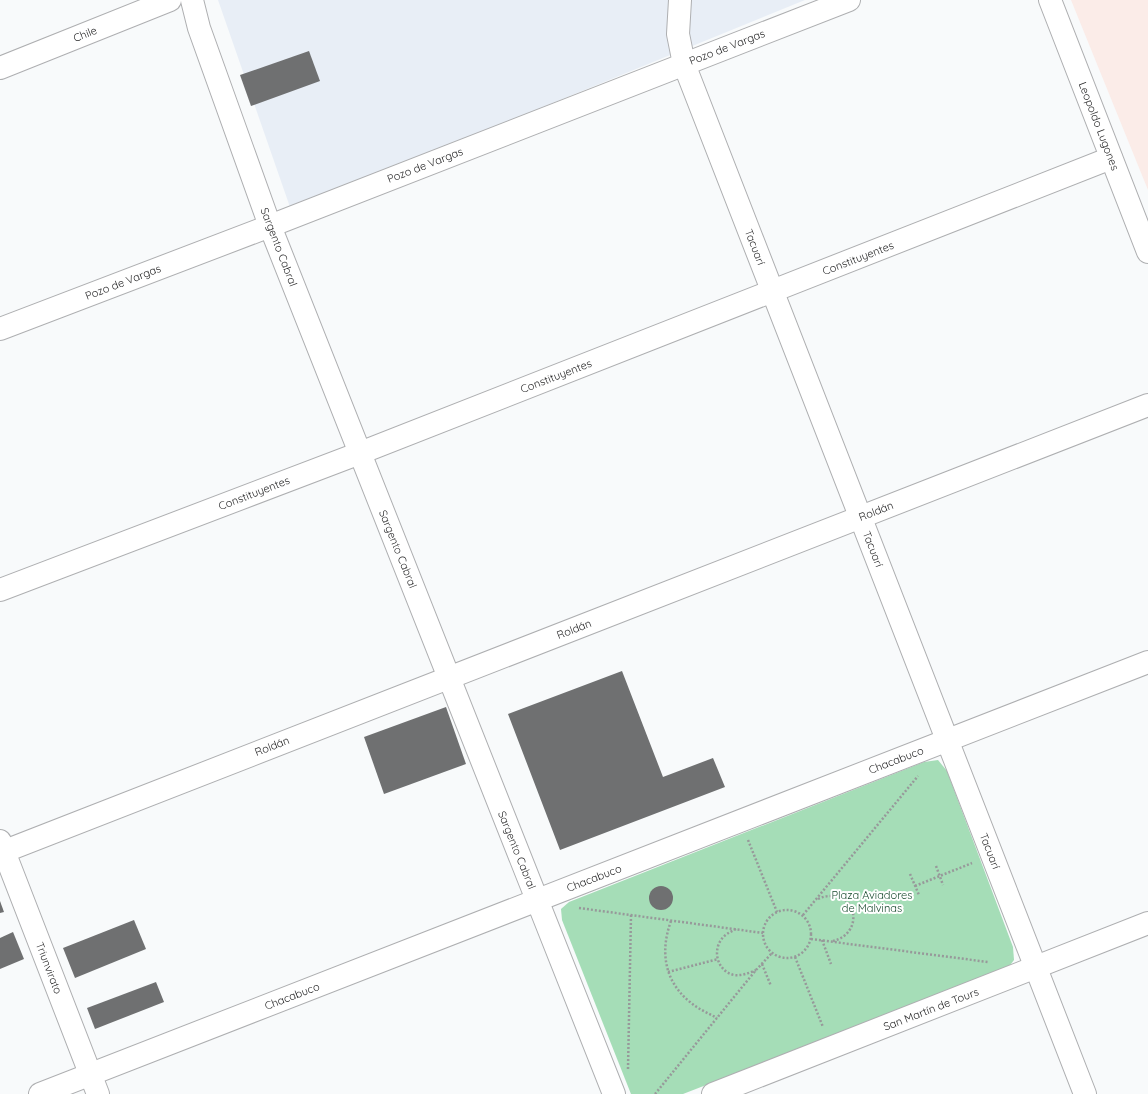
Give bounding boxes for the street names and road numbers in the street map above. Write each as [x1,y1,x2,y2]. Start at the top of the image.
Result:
street label: Chile [71,23,99,45]
street label: Pozo de Vargas [687,26,767,68]
street label: Leopoldo Lugones [1076,80,1122,172]
street label: Pozo de Vargas [385,144,465,186]
street label: Sargento Cabral [258,206,300,288]
street label: Tacuarí [742,227,768,268]
street label: Constituyentes [820,238,896,278]
street label: Pozo de Vargas [83,261,163,303]
street label: Constituyentes [518,356,594,396]
street label: Constituyentes [216,473,292,513]
street label: Roldán [857,498,895,524]
street label: Sargento Cabral [376,508,420,590]
street label: Tacuarí [860,529,886,570]
street label: Roldán [555,616,593,642]
street label: Roldán [253,733,291,759]
street label: Chacabuco [867,743,926,777]
street label: Sargento Cabral [495,809,539,891]
street label: Tacuarí [977,831,1003,872]
street label: Chacabuco [565,861,624,895]
street label: Triunvirato [33,940,65,996]
street label: Chacabuco [263,979,322,1013]
street label: San Martín de Tours [881,984,981,1034]

